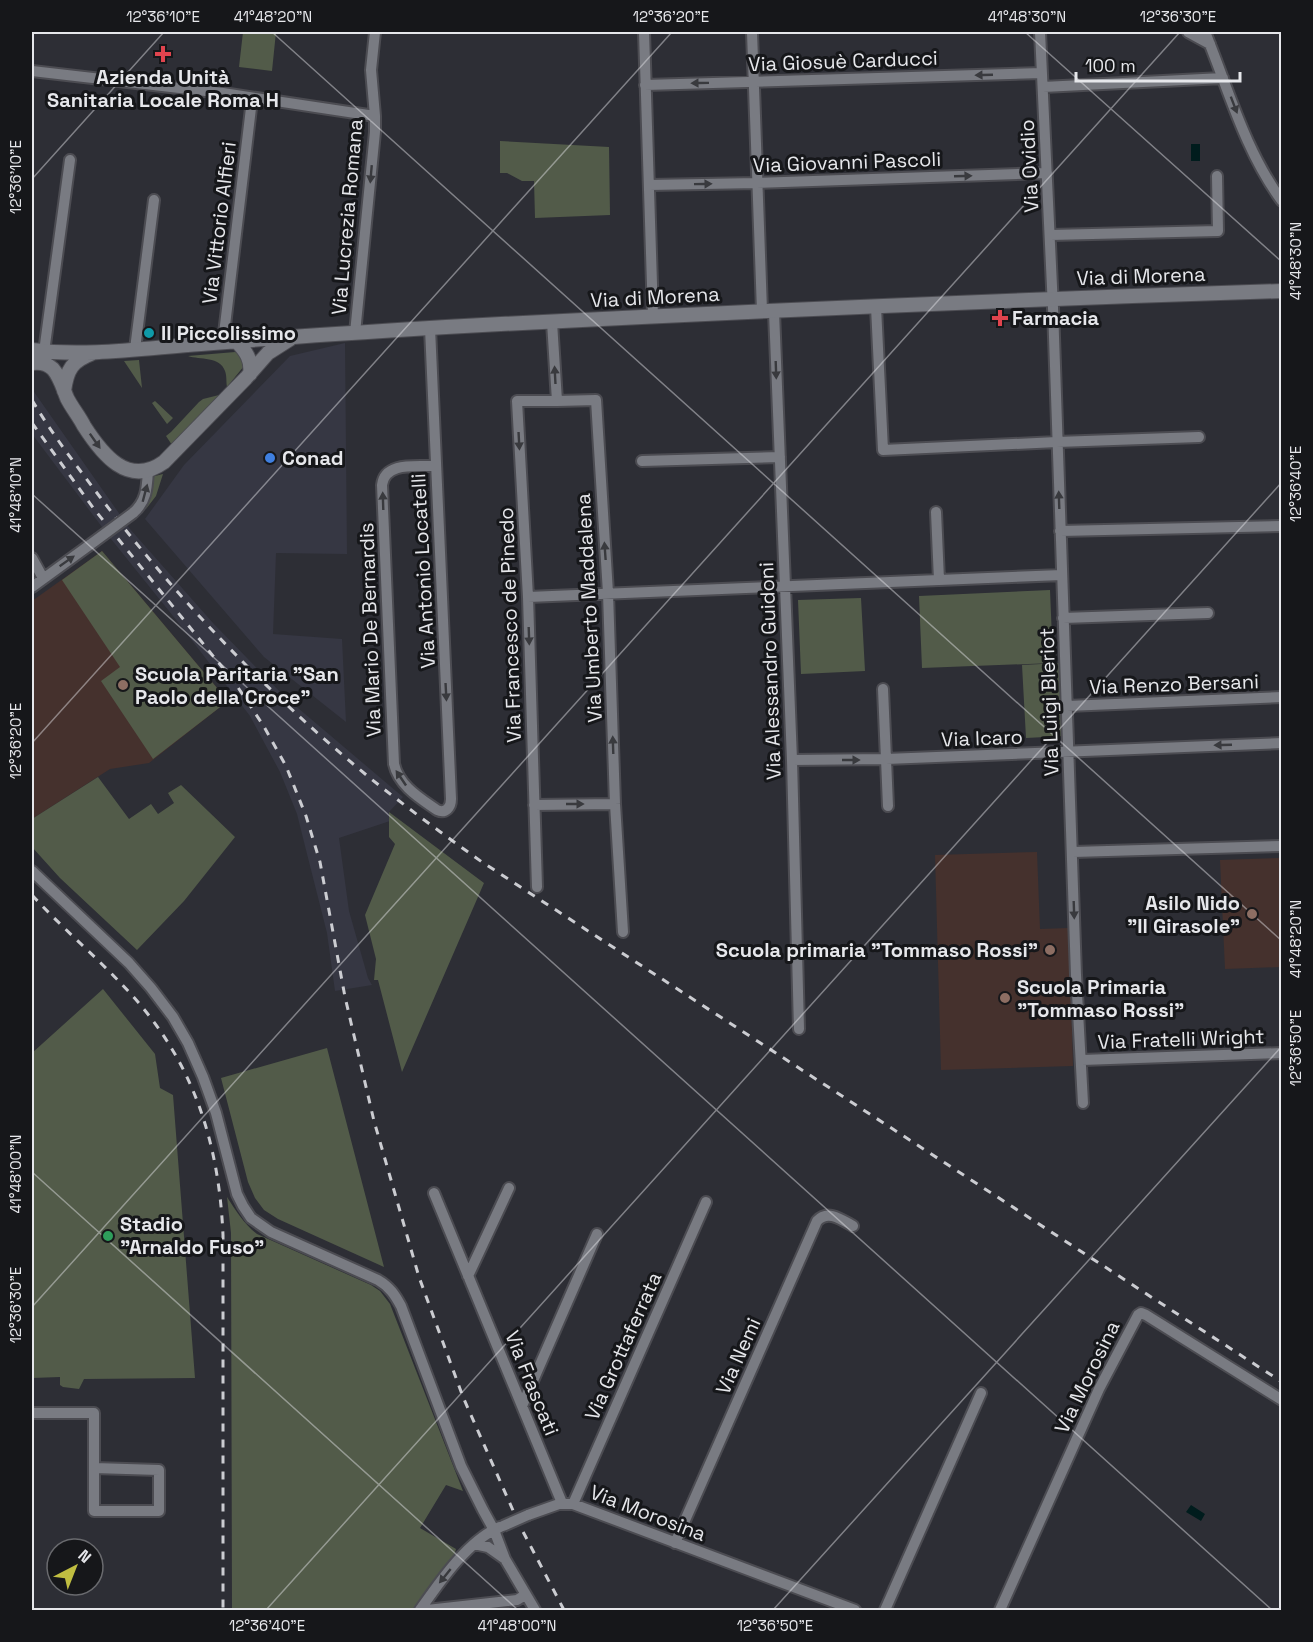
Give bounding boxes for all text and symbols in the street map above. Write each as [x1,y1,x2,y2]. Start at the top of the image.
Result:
text: 12°36'10"E [126,7,200,26]
text: 41°48'20"N [234,7,312,26]
text: 12°36'20"E [633,7,709,26]
text: 41°48'30"N [988,7,1066,26]
text: 12°36'30"E [1140,7,1216,26]
marker: Azienda Unità Sanitaria Locale Roma H [154,45,172,63]
street label: Via Giosuè Carducci [748,45,938,77]
scale bar [1076,45,1240,83]
text: 100 m [1085,54,1136,77]
place label: Azienda Unità Sanitaria Locale Roma H [47,64,279,113]
one-way arrow [974,70,993,80]
one-way arrow [690,79,709,88]
one-way arrow [1229,97,1239,115]
street label: Via Lucrezia Romana [325,118,369,316]
street label: Via Ovidio [1014,119,1044,213]
text: 12°36'10"E [6,140,25,214]
street label: Via Vittorio Alfieri [196,140,242,306]
street label: Via Giovanni Pascoli [752,146,942,178]
one-way arrow [366,165,376,184]
one-way arrow [953,172,972,181]
one-way arrow [694,180,713,189]
text: 41°48'30"N [1286,222,1305,300]
street label: Via di Morena [1076,261,1206,291]
street label: Via di Morena [590,281,720,313]
place label: Farmacia [1012,305,1099,331]
marker: Farmacia [993,311,1007,325]
place label: Il Piccolissimo [161,320,296,346]
marker: Il Piccolissimo [142,326,156,340]
one-way arrow [772,361,781,380]
one-way arrow [551,365,560,384]
one-way arrow [89,432,101,448]
one-way arrow [515,432,524,451]
place label: Conad [282,445,344,471]
text: 12°36'40"E [1286,446,1305,522]
marker: Conad [263,451,277,465]
text: 41°48'10"N [6,457,25,533]
street label: Via Antonio Locatelli [405,473,441,669]
one-way arrow [140,484,150,502]
one-way arrow [1054,490,1064,509]
one-way arrow [378,491,387,510]
street label: Via Umberto Maddalena [570,493,608,723]
street label: Via Francesco de Pinedo [493,507,527,743]
street label: Via Mario De Bernardis [353,522,387,738]
one-way arrow [601,541,610,560]
one-way arrow [58,555,74,567]
street label: Via Alessandro Guidoni [753,562,787,780]
one-way arrow [525,626,534,645]
street label: Via Luigi Bleriot [1033,627,1065,777]
place label: Scuola Paritaria "San Paolo della Croce" [135,661,339,710]
street label: Via Renzo Bersani [1089,668,1259,700]
marker: Scuola Paritaria "San Paolo della Croce" [116,678,130,692]
one-way arrow [442,683,451,702]
text: 12°36'20"E [6,703,25,779]
street label: Via Icaro [941,724,1023,752]
one-way arrow [609,736,618,755]
one-way arrow [1214,741,1233,750]
one-way arrow [841,755,860,765]
one-way arrow [395,770,407,786]
one-way arrow [565,799,584,809]
place label: Asilo Nido "Il Girasole" [1127,890,1240,939]
text: 41°48'20"N [1286,900,1305,978]
one-way arrow [1070,901,1079,920]
marker: Asilo Nido "Il Girasole" [1245,907,1259,921]
place label: Scuola primaria "Tommaso Rossi" [716,937,1038,963]
marker: Scuola primaria "Tommaso Rossi" [1043,943,1057,957]
place label: Scuola Primaria "Tommaso Rossi" [1017,974,1184,1023]
marker: Scuola Primaria "Tommaso Rossi" [998,991,1012,1005]
text: 12°36'50"E [1286,1010,1305,1086]
street label: Via Fratelli Wright [1097,1023,1265,1055]
text: 41°48'00"N [6,1134,25,1214]
place label: Stadio "Arnaldo Fuso" [120,1211,264,1260]
marker: Stadio "Arnaldo Fuso" [101,1229,115,1243]
text: 12°36'30"E [6,1267,25,1343]
street label: Via Grottaferrata [579,1268,667,1424]
street label: Via Nemi [710,1314,766,1398]
street label: Via Morosina [1049,1316,1125,1438]
street label: Via Frascati [499,1327,565,1439]
street label: Via Morosina [586,1479,710,1547]
north arrow [45,1537,105,1597]
text: N [74,1545,96,1568]
one-way arrow [438,1568,451,1584]
text: 12°36'40"E [229,1616,305,1635]
text: 41°48'00"N [477,1616,557,1635]
text: 12°36'50"E [737,1616,813,1635]

